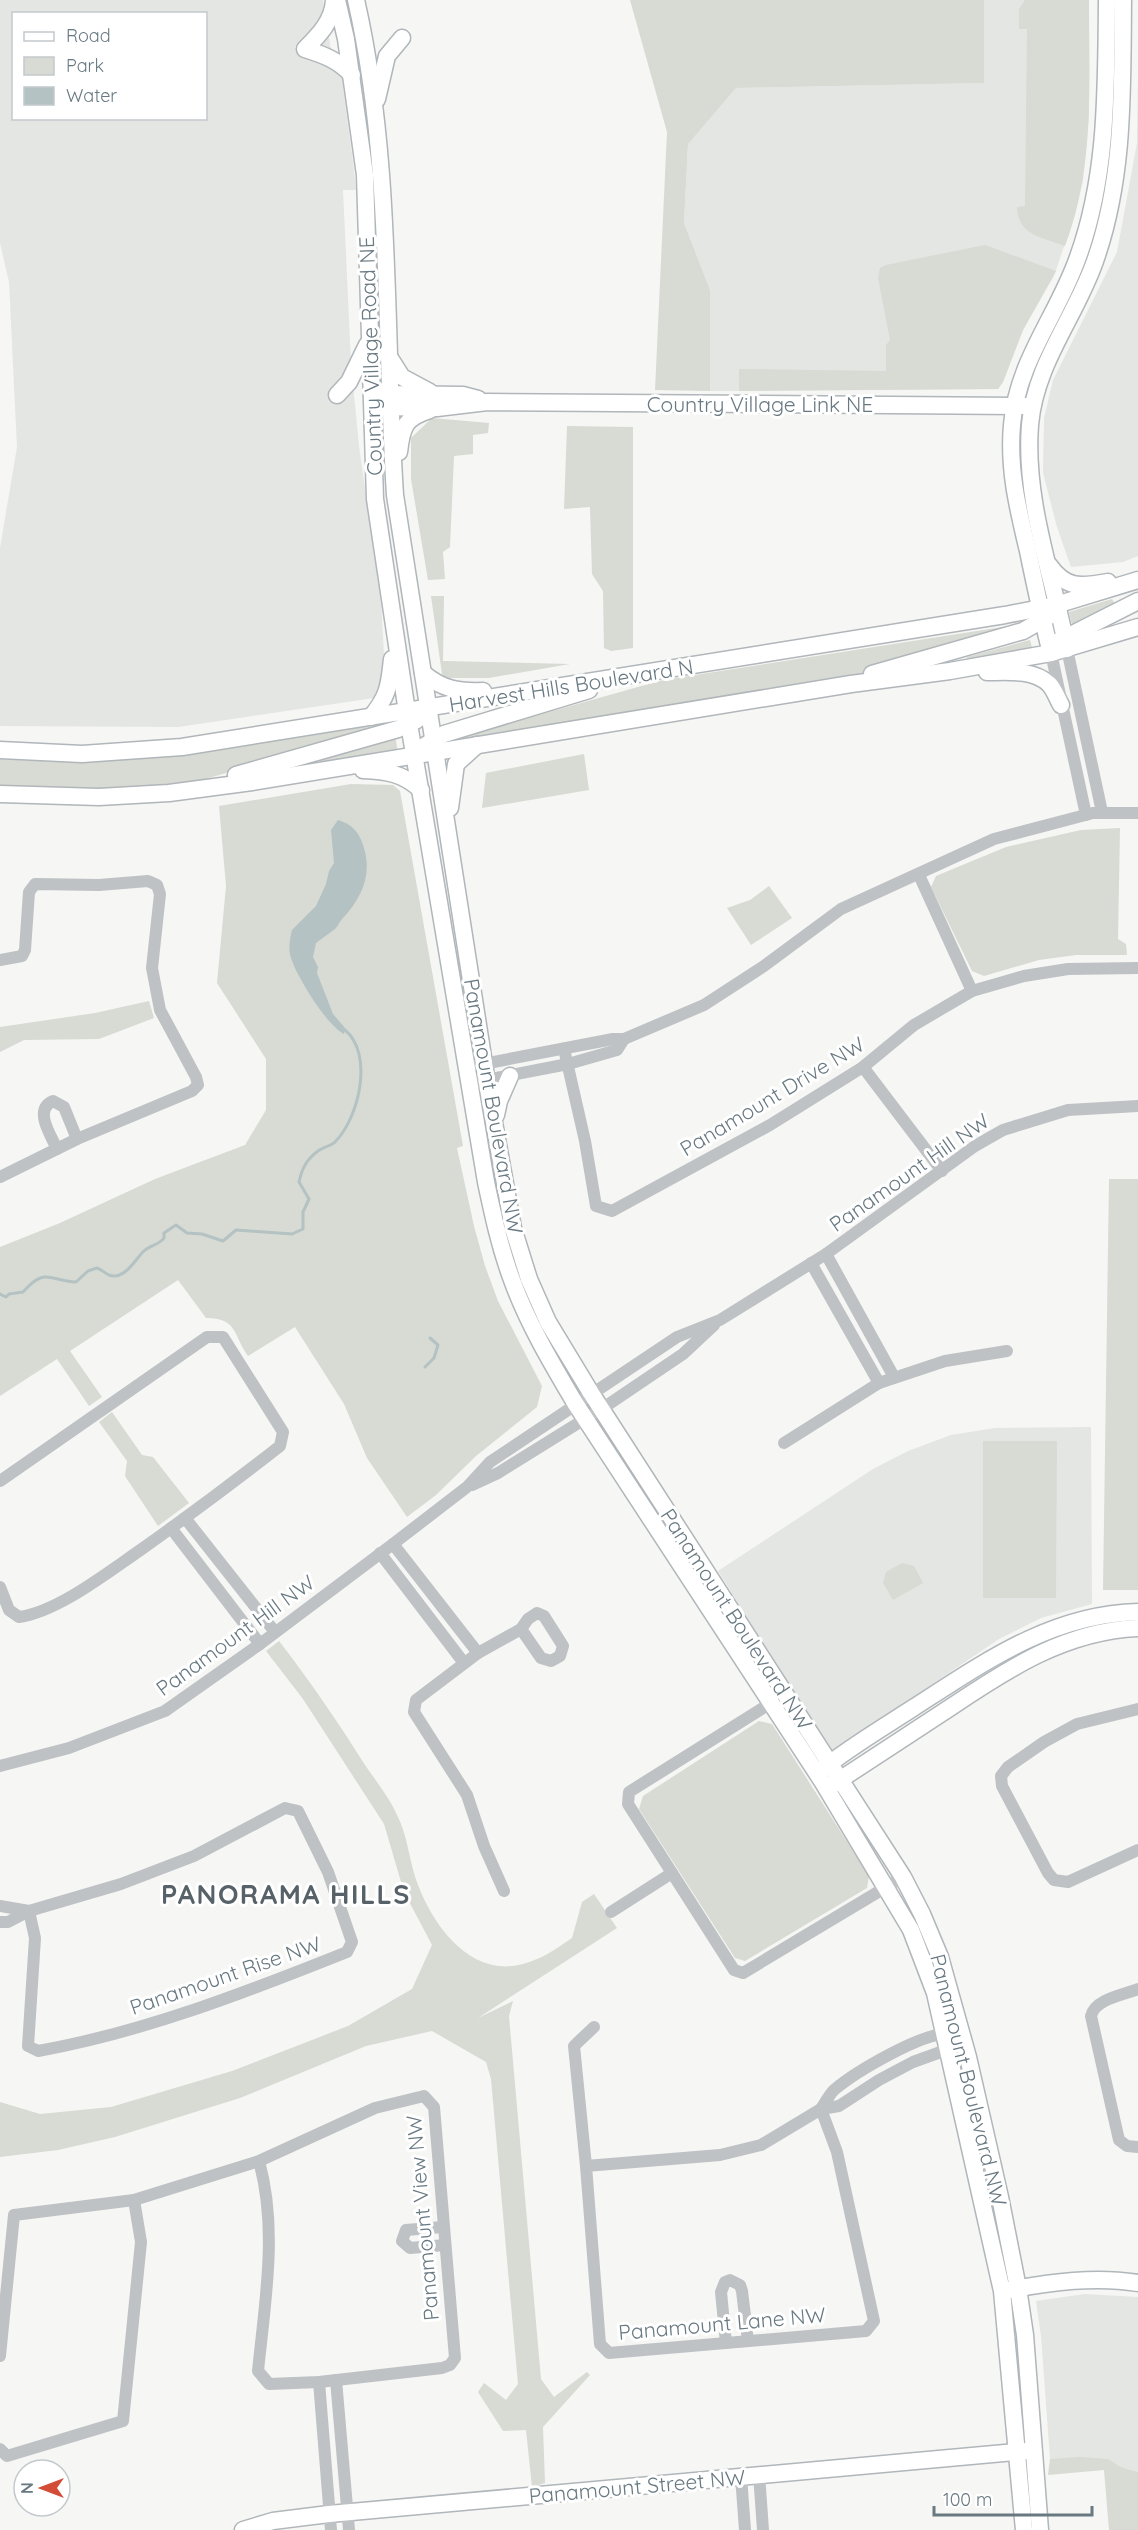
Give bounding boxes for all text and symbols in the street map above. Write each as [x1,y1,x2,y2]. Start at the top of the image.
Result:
legend [12,12,207,120]
text: Road [66,24,111,47]
text: Park [66,54,104,77]
text: Water [66,84,117,107]
street label: Country Village Road NE [353,236,387,476]
street label: Country Village Link NE [647,391,873,417]
street label: Harvest Hills Boulevard N [447,653,695,717]
street label: Panamount Boulevard NW [459,976,529,1236]
street label: Panamount Drive NW [675,1031,869,1161]
street label: Panamount Hill NW [824,1107,994,1237]
street label: Panamount Boulevard NW [656,1503,818,1735]
street label: Panamount Hill NW [151,1569,319,1701]
district label: PANORAMA HILLS [161,1877,411,1911]
street label: Panamount Rise NW [126,1930,324,2020]
street label: Panamount Boulevard NW [925,1951,1013,2209]
street label: Panamount View NW [400,2114,444,2322]
street label: Panamount Lane NW [617,2301,827,2345]
north arrow [12,2458,72,2518]
street label: Panamount Street NW [528,2464,746,2508]
scale bar [934,2479,1092,2517]
text: N [17,2482,37,2494]
text: 100 m [943,2488,992,2511]

